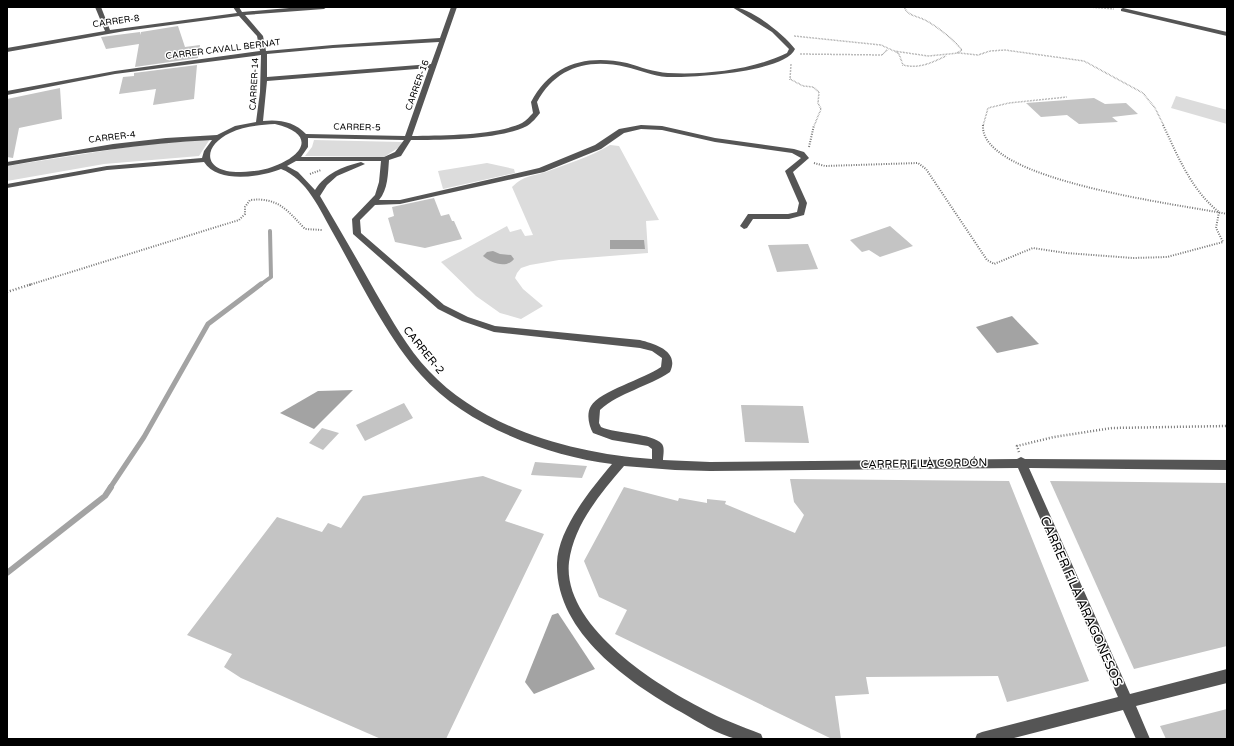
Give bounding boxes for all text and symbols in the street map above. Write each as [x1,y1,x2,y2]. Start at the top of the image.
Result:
street label: CARRER-8 [92,13,141,30]
street label: CARRER CAVALL BERNAT [165,37,282,62]
street label: CARRER-14 [248,57,261,111]
street label: CARRER-16 [403,58,432,112]
street label: CARRER-5 [333,122,381,133]
street label: CARRER-4 [88,129,137,146]
street label: CARRER-2 [400,324,447,377]
street label: CARRER FILÀ CORDÓN [861,455,987,471]
street label: CARRER FILÀ ARAGONESOS [1036,514,1126,689]

